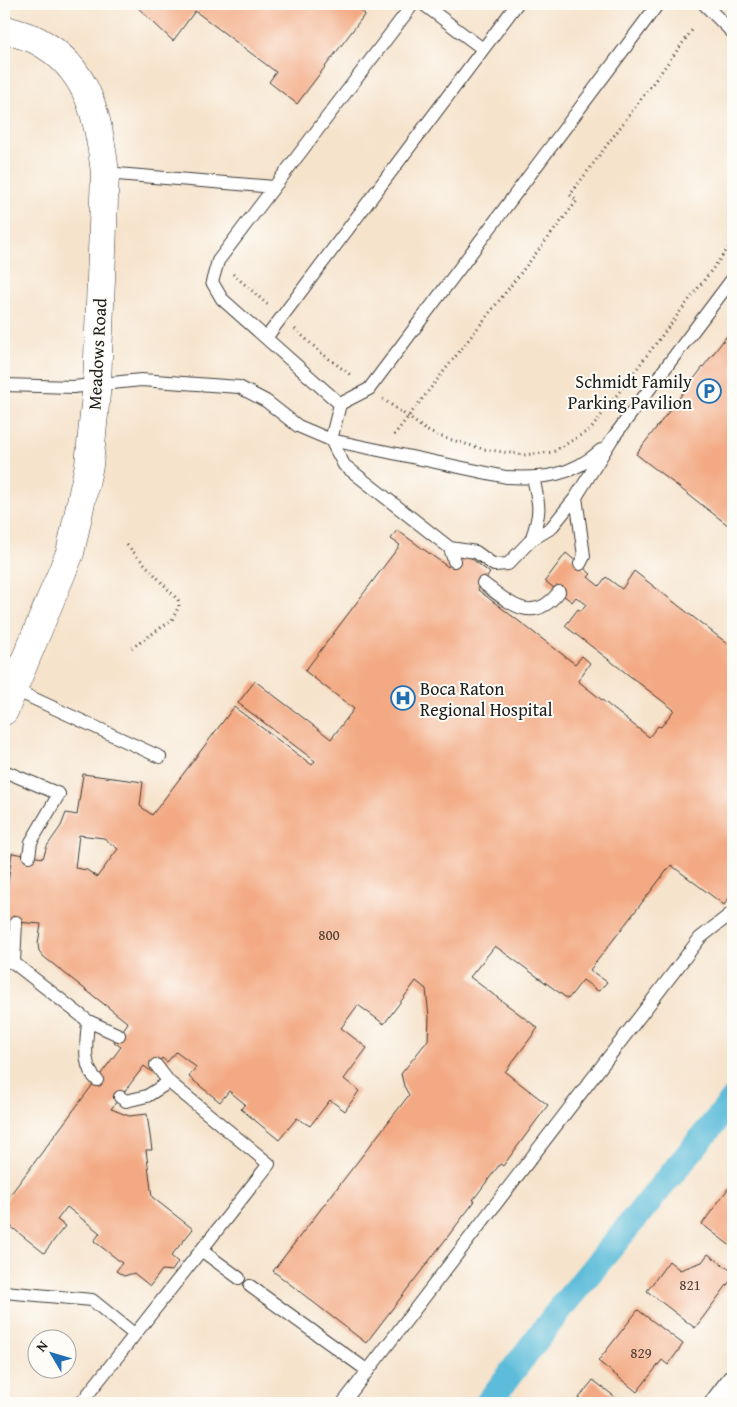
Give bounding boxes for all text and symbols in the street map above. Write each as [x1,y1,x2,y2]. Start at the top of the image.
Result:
street label: Meadows Road [81,297,113,411]
place label: Schmidt Family Parking Pavilion [568,368,692,416]
parking icon: Schmidt Family Parking Pavilion [696,378,722,404]
place label: Boca Raton Regional Hospital [420,675,553,723]
hospital icon: Boca Raton Regional Hospital [390,685,416,711]
house number: 800 [318,924,340,945]
house number: 821 [679,1274,701,1295]
north arrow [28,1330,78,1380]
text: N [31,1336,53,1356]
house number: 829 [630,1342,652,1363]

